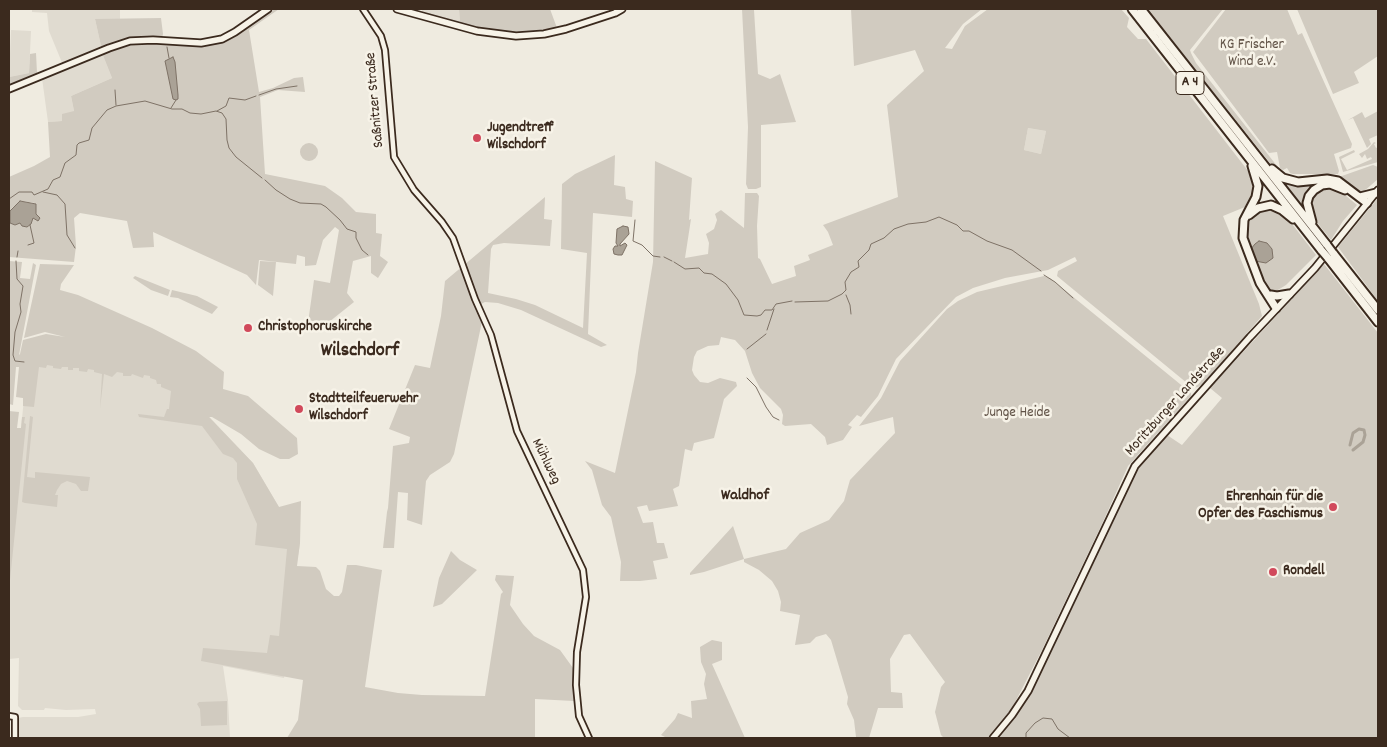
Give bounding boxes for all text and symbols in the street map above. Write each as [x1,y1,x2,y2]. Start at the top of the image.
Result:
park label: KG Frischer Wind e.V. [1220,37,1284,72]
street label: Saßnitzer Straße [363,52,389,148]
road number: A 4 [1176,72,1204,95]
place label: Jugendtreff Wilschdorf [487,120,554,155]
marker: Jugendtreff Wilschdorf [471,132,483,144]
place label: Christophoruskirche [258,319,372,337]
marker: Christophoruskirche [242,322,254,334]
district label: Wilschdorf [321,340,399,364]
street label: Moritzburger Landstraße [1122,344,1230,460]
place label: Stadtteilfeuerwehr Wilschdorf [309,391,418,426]
marker: Stadtteilfeuerwehr Wilschdorf [293,403,305,415]
park label: Junge Heide [984,405,1050,423]
street label: Mühlweg [526,436,564,488]
district label: Waldhof [721,487,769,507]
place label: Ehrenhain für die Opfer des Faschismus [1198,489,1323,524]
marker: Ehrenhain für die Opfer des Faschismus [1327,501,1339,513]
place label: Rondell [1283,563,1325,581]
marker: Rondell [1267,566,1279,578]

